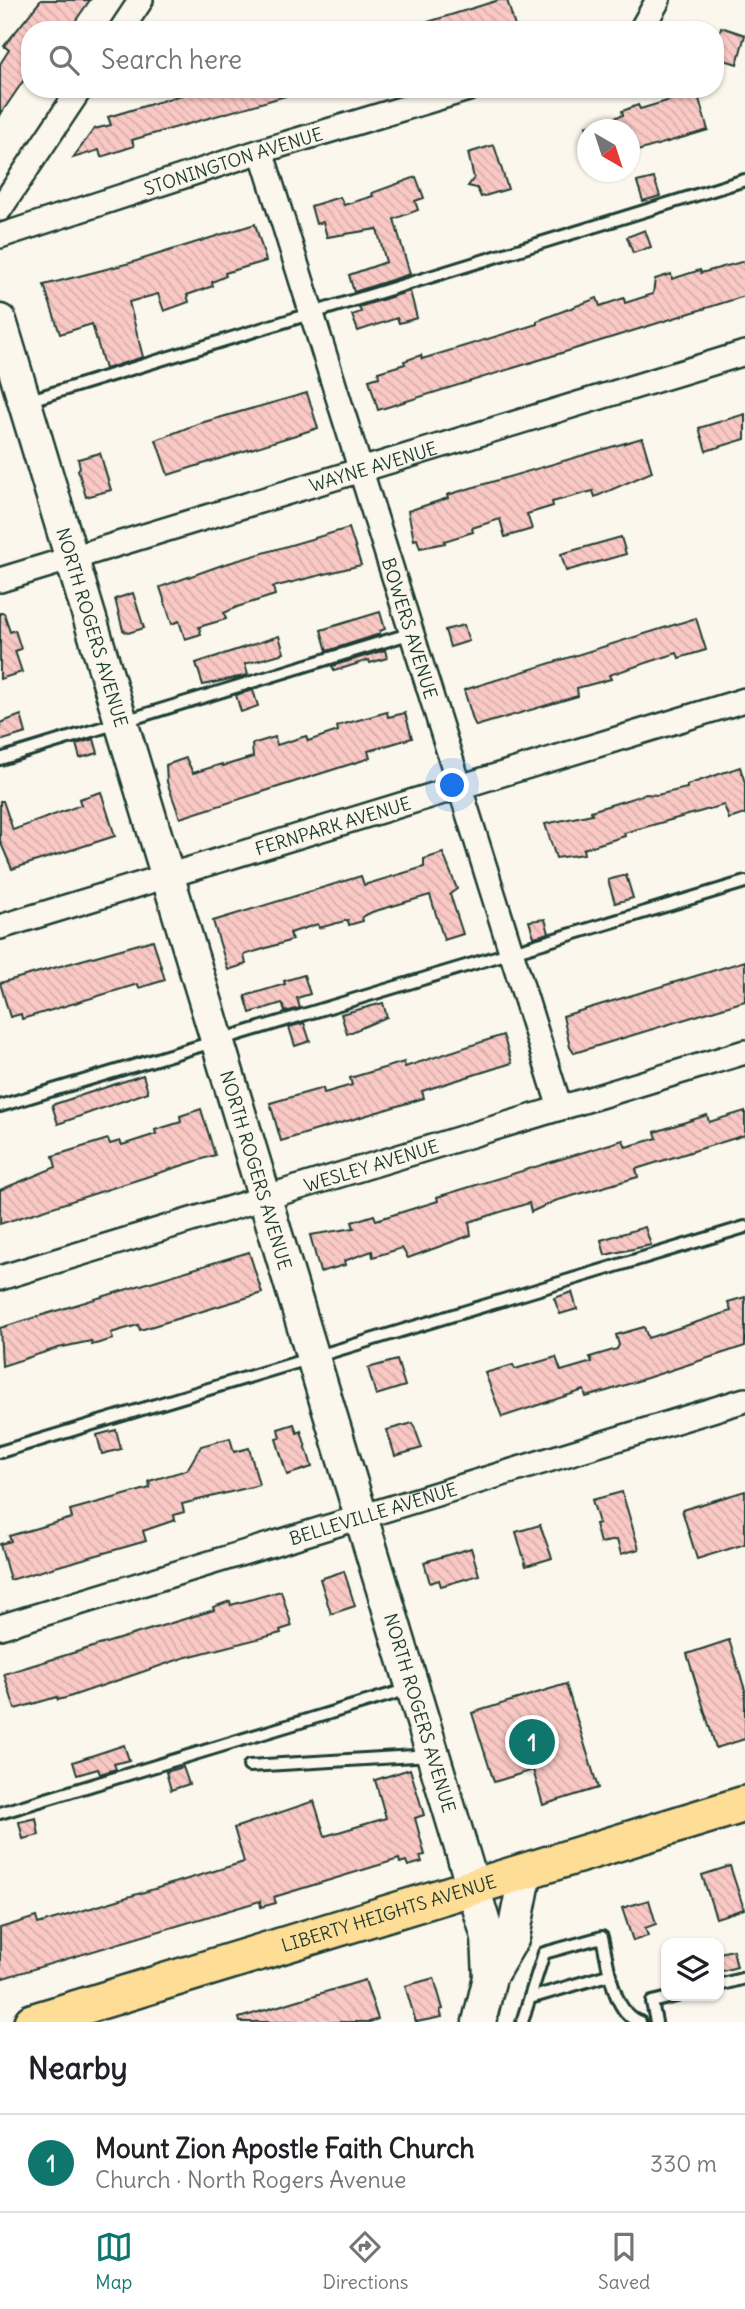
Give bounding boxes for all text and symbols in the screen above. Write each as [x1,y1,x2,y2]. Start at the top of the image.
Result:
search box [21,21,724,98]
icon: search [45,41,83,79]
text: Search here [101,43,242,76]
north arrow [577,119,640,182]
street label: STONINGTON AVENUE [141,122,325,200]
street label: WAYNE AVENUE [306,436,440,497]
street label: NORTH ROGERS AVENUE [52,525,133,730]
street label: BOWERS AVENUE [377,555,443,702]
your location [435,768,469,802]
street label: FERNPARK AVENUE [252,791,414,860]
street label: NORTH ROGERS AVENUE [215,1068,297,1273]
street label: WESLEY AVENUE [301,1134,441,1197]
street label: BELLEVILLE AVENUE [286,1477,460,1550]
street label: NORTH ROGERS AVENUE [379,1611,461,1815]
pin: 1 [509,1716,555,1768]
street label: LIBERTY HEIGHTS AVENUE [278,1869,499,1957]
map controls [661,1938,724,2001]
button: layers [661,1938,724,2001]
text: Nearby [28,2049,128,2087]
text: Mount Zion Apostle Faith Church [95,2132,475,2165]
text: 1 [46,2149,56,2178]
text: 330 m [650,2149,717,2178]
text: Church · North Rogers Avenue [95,2165,406,2194]
tab: Map [95,2228,133,2294]
tab: Directions [323,2228,408,2294]
tab: Saved [598,2228,650,2294]

